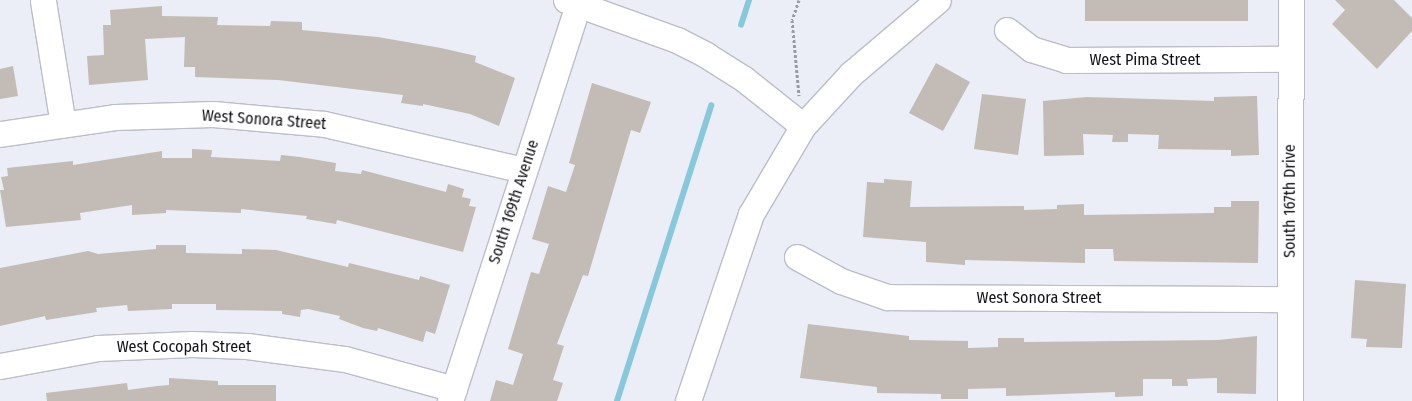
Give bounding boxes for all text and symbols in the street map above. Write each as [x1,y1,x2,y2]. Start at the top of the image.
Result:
street label: West Pima Street [1089,50,1201,70]
street label: West Sonora Street [201,106,327,134]
street label: South 169th Avenue [485,138,543,266]
street label: South 167th Drive [1280,144,1300,258]
street label: West Sonora Street [977,288,1101,308]
street label: West Cocopah Street [117,337,251,357]

